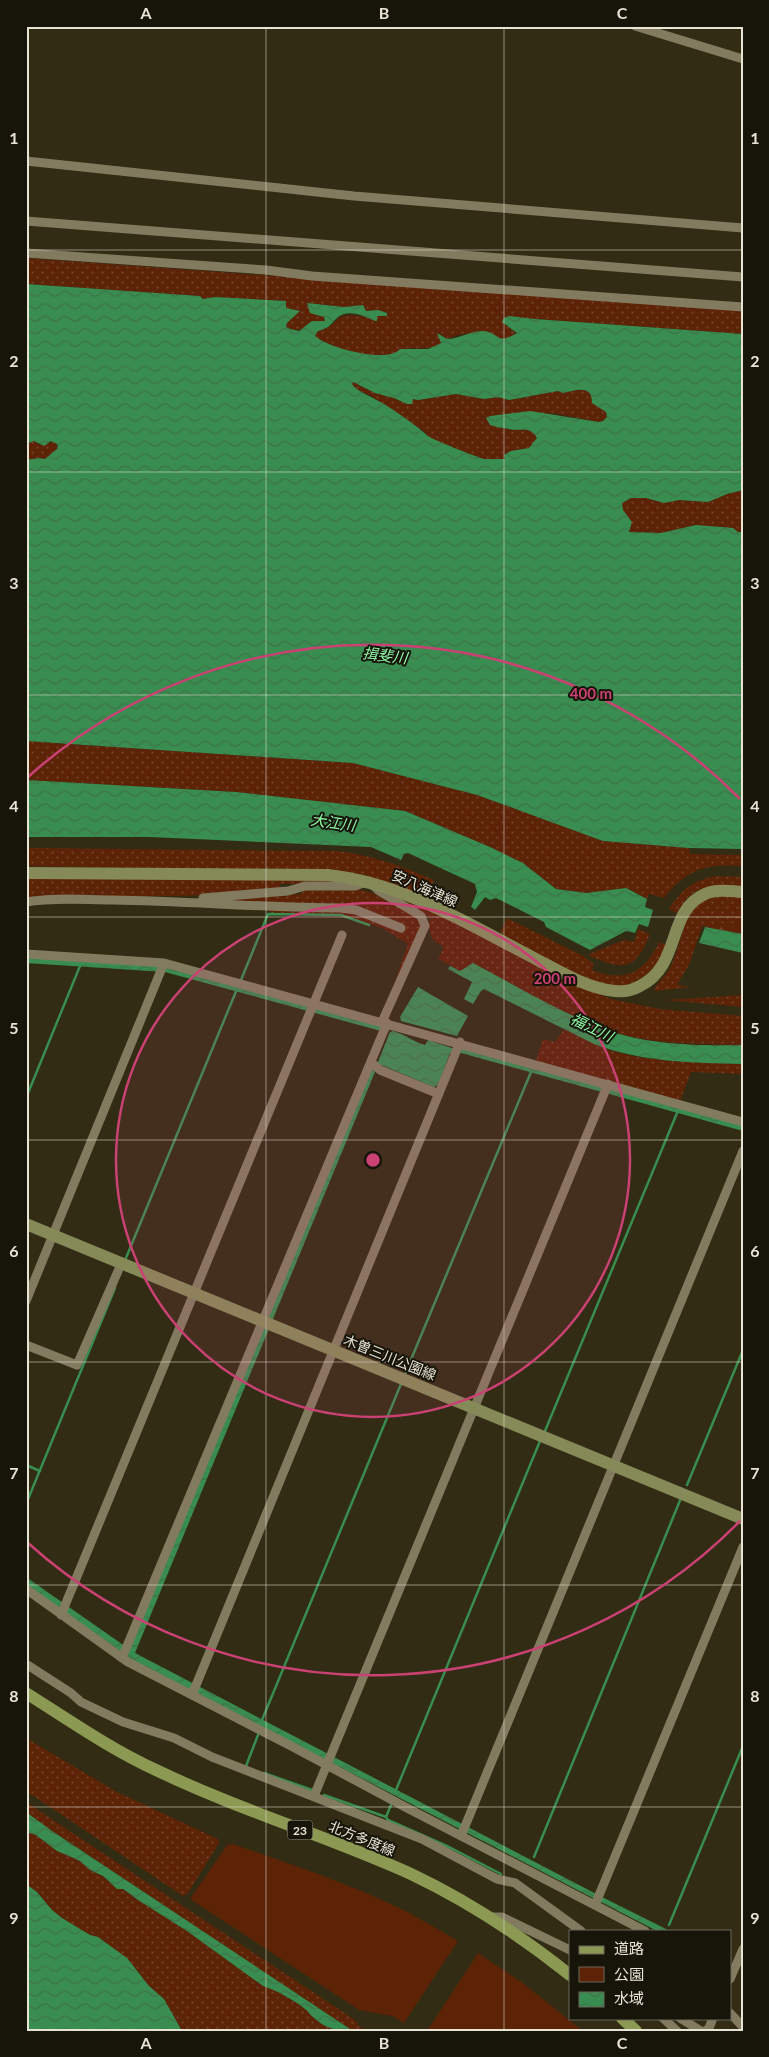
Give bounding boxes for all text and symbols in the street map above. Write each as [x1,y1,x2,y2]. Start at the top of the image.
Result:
text: A [139,3,152,22]
text: B [379,3,389,22]
text: C [617,3,628,22]
text: 1 [9,128,19,147]
text: 1 [750,128,760,147]
text: 2 [9,351,19,370]
text: 2 [750,351,760,370]
text: 3 [9,573,19,592]
text: 3 [750,573,760,592]
water label: 揖斐川 [362,643,410,667]
text: 400 m [570,684,612,702]
text: 4 [9,796,19,815]
text: 4 [750,796,760,815]
water label: 大江川 [309,810,359,834]
street label: 安八海津線 [390,866,460,910]
text: 200 m [534,969,576,987]
water label: 福江川 [568,1009,618,1046]
text: 5 [9,1018,19,1037]
text: 5 [750,1018,760,1037]
centre of rings [364,1151,382,1169]
text: 6 [9,1241,19,1260]
text: 6 [750,1241,760,1260]
street label: 木曽三川公園線 [341,1331,439,1383]
text: 7 [9,1463,19,1482]
text: 7 [750,1463,760,1482]
text: 8 [9,1686,19,1705]
text: 8 [750,1686,760,1705]
street label: 北方多度線 [326,1817,398,1859]
road number: 23 [288,1820,312,1840]
text: 9 [9,1908,19,1927]
text: 9 [750,1908,760,1927]
legend [569,1930,732,2020]
text: 道路 [614,1939,644,1957]
text: 公園 [614,1965,644,1983]
text: 水域 [614,1989,644,2007]
text: A [139,2033,152,2052]
text: B [379,2033,389,2052]
text: C [617,2033,628,2052]

